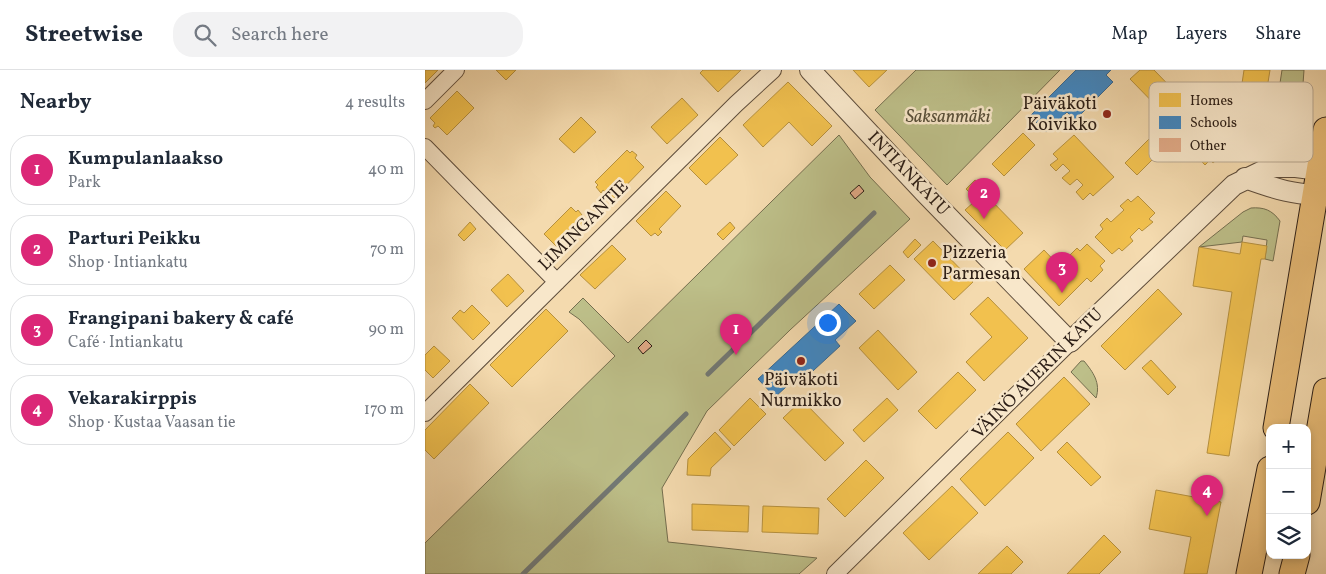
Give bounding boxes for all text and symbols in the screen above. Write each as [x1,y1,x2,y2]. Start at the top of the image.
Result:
search box [173,12,523,57]
text: Streetwise [25,18,143,52]
icon: search [191,21,219,49]
text: Search here [231,22,328,48]
text: Map [1111,22,1147,47]
text: Layers [1175,22,1227,47]
text: Share [1255,22,1301,47]
legend [1149,82,1313,162]
text: Nearby [20,88,91,117]
text: 4 results [345,92,405,114]
place label: Päiväkoti Koivikko [1023,92,1097,138]
text: Homes [1190,92,1233,111]
park label: Saksanmäki [906,105,991,130]
marker: Päiväkoti Koivikko [1101,108,1113,120]
text: Schools [1190,114,1237,133]
street label: INTIANKATU [861,126,955,222]
text: Other [1190,137,1226,156]
text: Kumpulanlaakso [68,146,223,172]
text: 1 [34,159,40,181]
text: 40 m [368,159,404,181]
text: Park [68,172,101,194]
street label: LIMINGANTIE [533,175,635,277]
pin: 2 [968,178,1000,219]
text: Parturi Peikku [68,226,201,252]
text: 2 [33,239,41,261]
text: 70 m [370,239,404,261]
place label: Pizzeria Parmesan [942,241,1021,287]
text: Shop · Intiankatu [68,252,188,274]
pin: 3 [1046,252,1078,293]
marker: Pizzeria Parmesan [926,257,938,269]
street label: VÄINÖ AUERIN KATU [967,303,1109,445]
text: Frangipani bakery & café [68,306,294,332]
your location [815,310,841,336]
pin: 1 [720,314,752,355]
text: 3 [33,319,41,341]
text: 90 m [368,319,404,341]
text: Café · Intiankatu [68,332,183,354]
marker: Päiväkoti Nurmikko [795,355,807,367]
place label: Päiväkoti Nurmikko [760,368,842,414]
text: Vekarakirppis [68,386,197,412]
text: 4 [32,399,42,421]
text: 170 m [364,399,404,421]
text: Shop · Kustaa Vaasan tie [68,412,236,434]
map controls [1266,424,1311,559]
button: + [1266,424,1311,469]
button: − [1266,469,1311,514]
pin: 4 [1191,475,1223,516]
button: layers [1266,514,1311,559]

